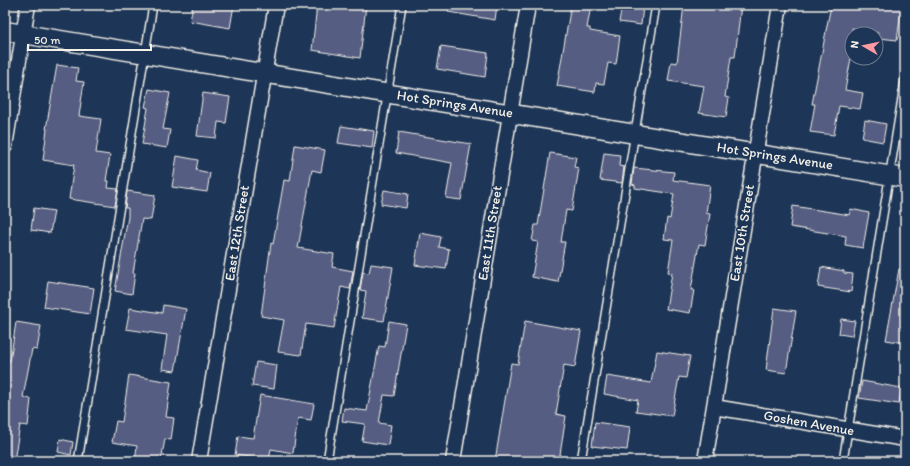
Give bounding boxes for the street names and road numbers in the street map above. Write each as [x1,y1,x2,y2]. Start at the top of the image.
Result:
street label: Hot Springs Avenue [396,86,515,122]
street label: Hot Springs Avenue [716,138,835,174]
street label: East 10th Street [726,183,758,283]
street label: East 12th Street [221,184,253,282]
street label: East 11th Street [474,184,506,282]
street label: Goshen Avenue [762,407,856,439]

